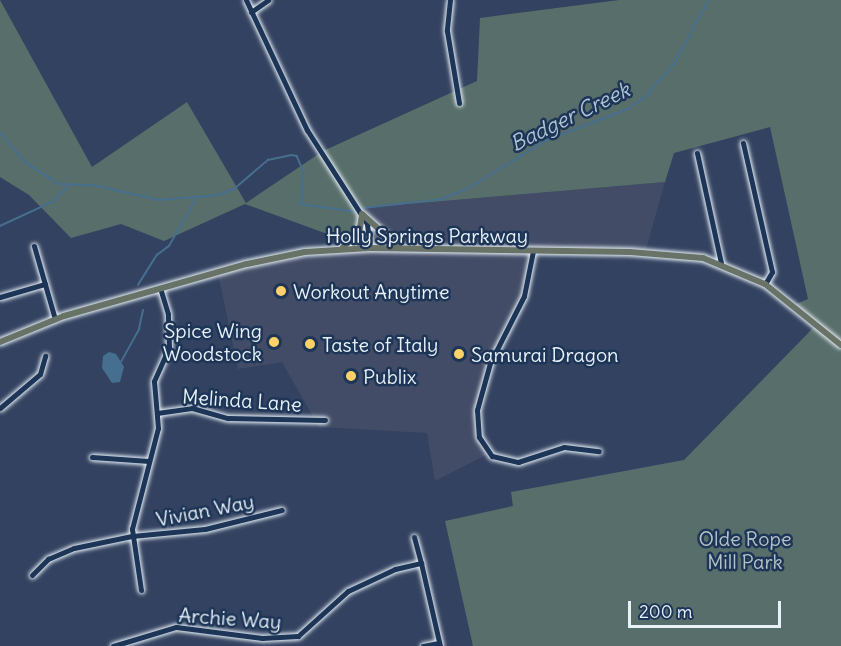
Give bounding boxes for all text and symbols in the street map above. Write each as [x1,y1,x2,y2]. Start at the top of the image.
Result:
water label: Badger Creek [506,77,634,157]
street label: Holly Springs Parkway [326,223,528,247]
place label: Workout Anytime [293,279,450,303]
marker: Workout Anytime [274,284,288,298]
place label: Spice Wing Woodstock [163,318,262,365]
place label: Taste of Italy [322,332,438,356]
marker: Spice Wing Woodstock [267,335,281,349]
marker: Taste of Italy [303,337,317,351]
place label: Samurai Dragon [471,342,619,366]
marker: Samurai Dragon [452,347,466,361]
place label: Publix [363,364,417,388]
marker: Publix [344,369,358,383]
street label: Melinda Lane [181,384,303,416]
street label: Vivian Way [154,489,256,531]
park label: Olde Rope Mill Park [698,526,792,573]
scale bar [631,589,784,627]
text: 200 m [639,600,693,623]
street label: Archie Way [178,602,282,634]

